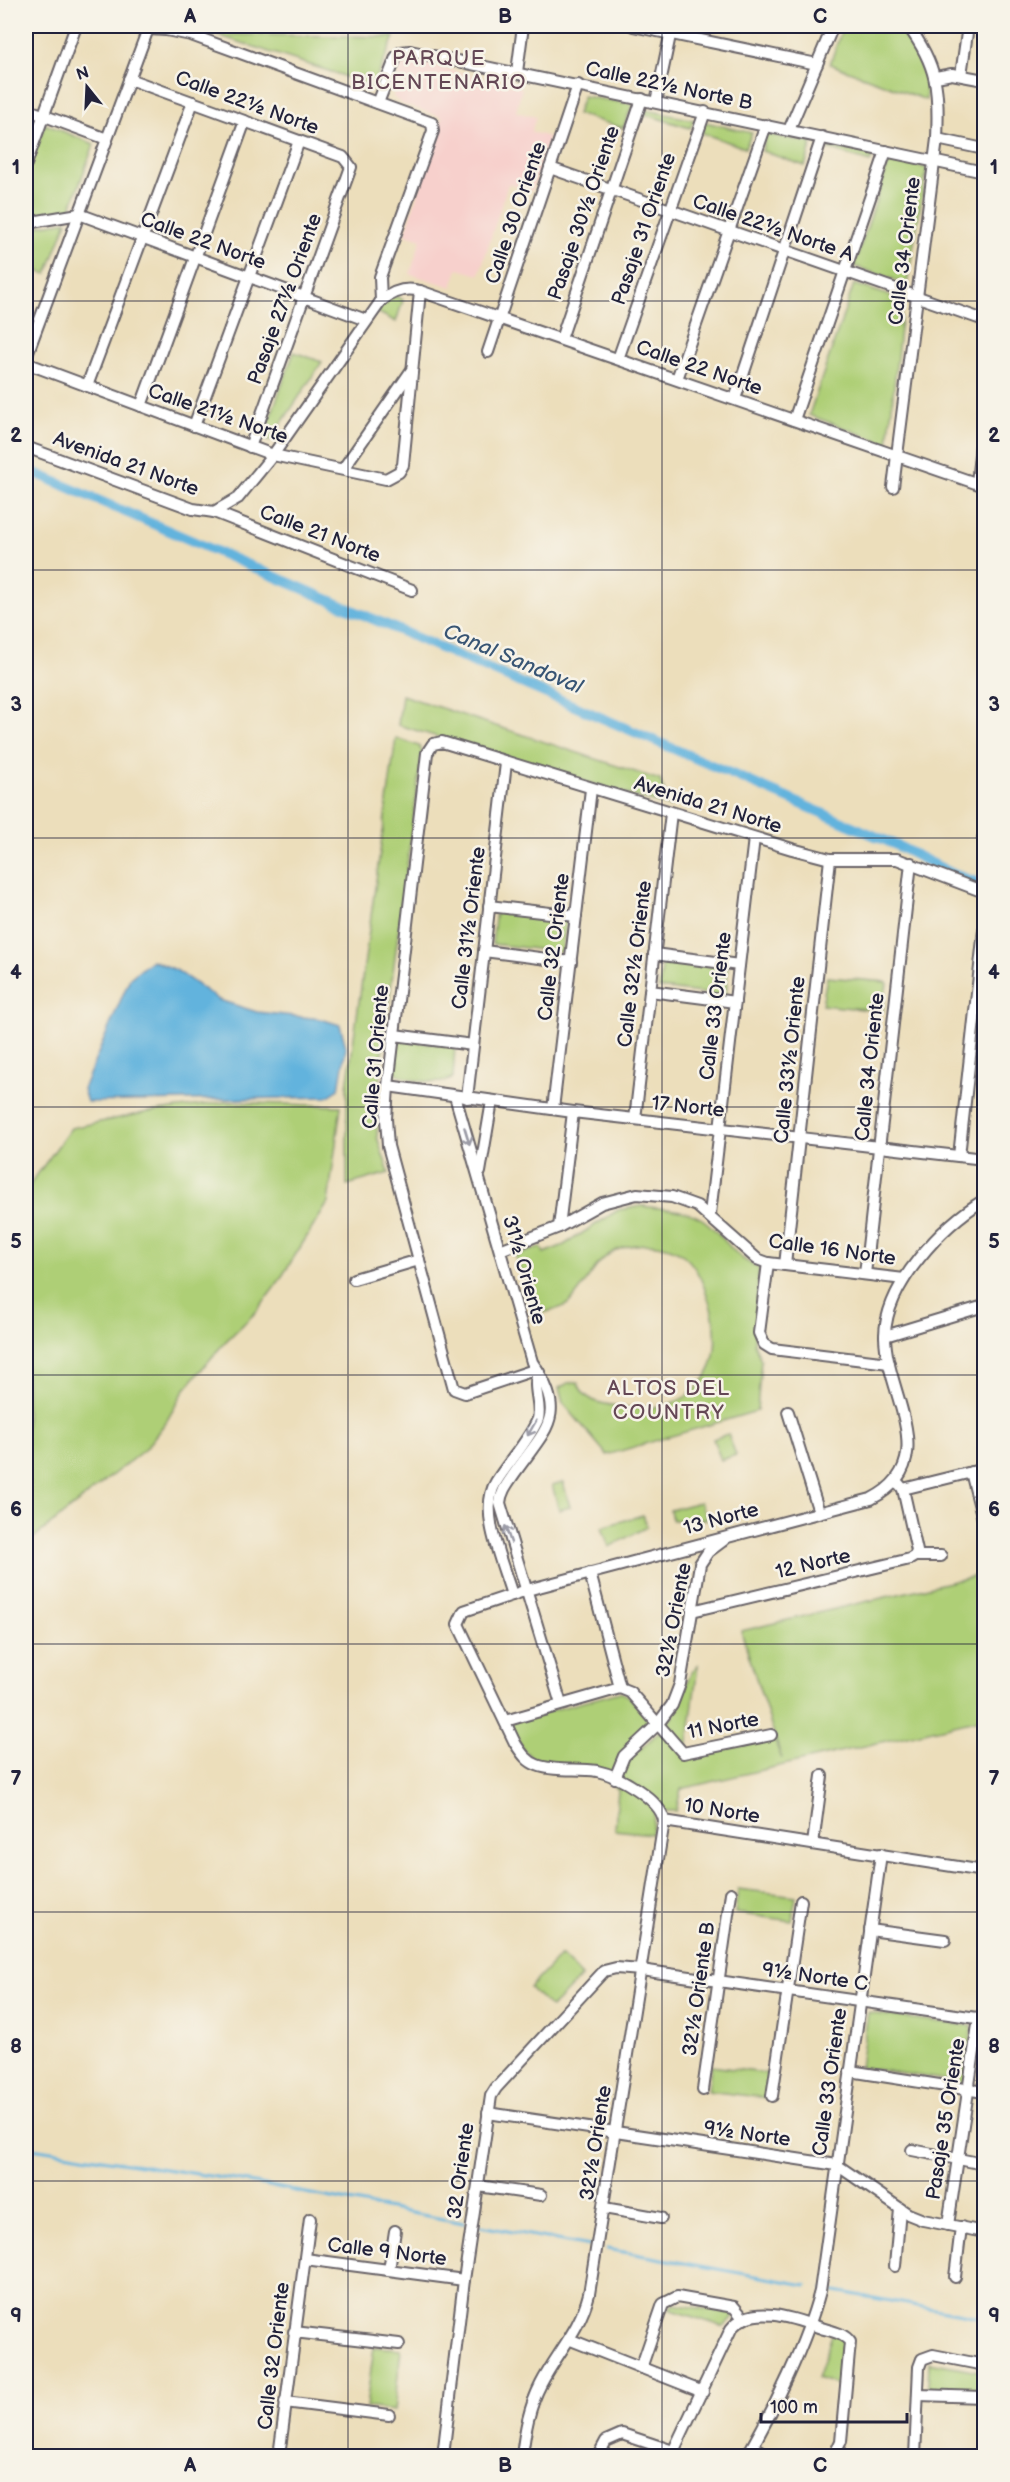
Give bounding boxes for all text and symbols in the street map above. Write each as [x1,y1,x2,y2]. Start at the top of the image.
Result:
text: A [183,5,197,29]
text: B [498,5,512,29]
text: C [813,5,827,29]
district label: PARQUE BICENTENARIO [351,46,527,95]
north arrow [57,57,117,117]
street label: Calle 22½ Norte B [583,57,755,115]
text: N [74,63,91,85]
street label: Calle 22½ Norte [172,66,322,140]
street label: Pasaje 30½ Oriente [543,123,625,303]
street label: Calle 30 Oriente [480,139,552,287]
street label: Pasaje 31 Oriente [607,150,681,308]
text: 1 [12,156,20,180]
text: 1 [990,156,998,180]
street label: Calle 34 Oriente [884,175,926,326]
street label: Calle 22½ Norte A [689,189,857,267]
street label: Calle 22 Norte [137,207,269,275]
street label: Pasaje 27½ Oriente [243,210,327,388]
street label: Calle 22 Norte [633,335,765,401]
street label: Calle 21½ Norte [145,379,291,449]
text: 2 [10,424,22,448]
text: 2 [988,424,1000,448]
street label: Avenida 21 Norte [50,427,202,501]
street label: Calle 21 Norte [256,500,384,568]
water label: Canal Sandoval [440,618,587,700]
text: 3 [10,693,22,717]
text: 3 [988,693,1000,717]
street label: Avenida 21 Norte [631,771,785,839]
street label: Calle 31½ Oriente [447,845,491,1011]
street label: Calle 32 Oriente [533,872,575,1022]
street label: Calle 32½ Oriente [613,879,657,1049]
street label: Calle 33 Oriente [695,930,737,1082]
text: 4 [10,961,22,985]
text: 4 [988,961,1000,985]
street label: Calle 33½ Oriente [769,975,811,1145]
street label: Calle 31 Oriente [358,984,394,1130]
street label: Calle 34 Oriente [850,991,890,1142]
street label: 17 Norte [650,1091,726,1123]
one-way arrow [462,1126,473,1145]
street label: 31½ Oriente [497,1213,551,1327]
street label: Calle 16 Norte [767,1229,897,1271]
text: 5 [10,1230,22,1254]
text: 5 [988,1230,1000,1254]
district label: ALTOS DEL COUNTRY [607,1376,731,1425]
one-way arrow [526,1419,538,1436]
street label: 13 Norte [681,1497,761,1541]
text: 6 [10,1498,22,1522]
text: 6 [988,1498,1000,1522]
one-way arrow [502,1526,513,1544]
street label: 12 Norte [773,1544,853,1584]
street label: 32½ Oriente [651,1561,697,1679]
street label: 11 Norte [685,1707,761,1745]
text: 7 [10,1767,22,1791]
text: 7 [988,1767,1000,1791]
street label: 10 Norte [683,1793,762,1829]
street label: 32½ Oriente B [678,1920,720,2058]
street label: 9½ Norte C [760,1958,870,1996]
street label: Calle 33 Oriente [808,2006,852,2158]
text: 8 [10,2035,22,2059]
text: 8 [988,2035,1000,2059]
street label: Pasaje 35 Oriente [921,2036,971,2201]
street label: 32½ Oriente [575,2084,617,2202]
street label: 9½ Norte [702,2116,792,2152]
street label: 32 Oriente [442,2121,480,2221]
street label: Calle 9 Norte [326,2233,448,2271]
street label: Calle 32 Oriente [253,2281,295,2431]
text: 9 [10,2304,22,2328]
text: 9 [988,2304,1000,2328]
scale bar [761,2386,906,2424]
text: 100 m [770,2397,818,2418]
text: A [183,2454,197,2478]
text: B [498,2454,512,2478]
text: C [813,2454,827,2478]

